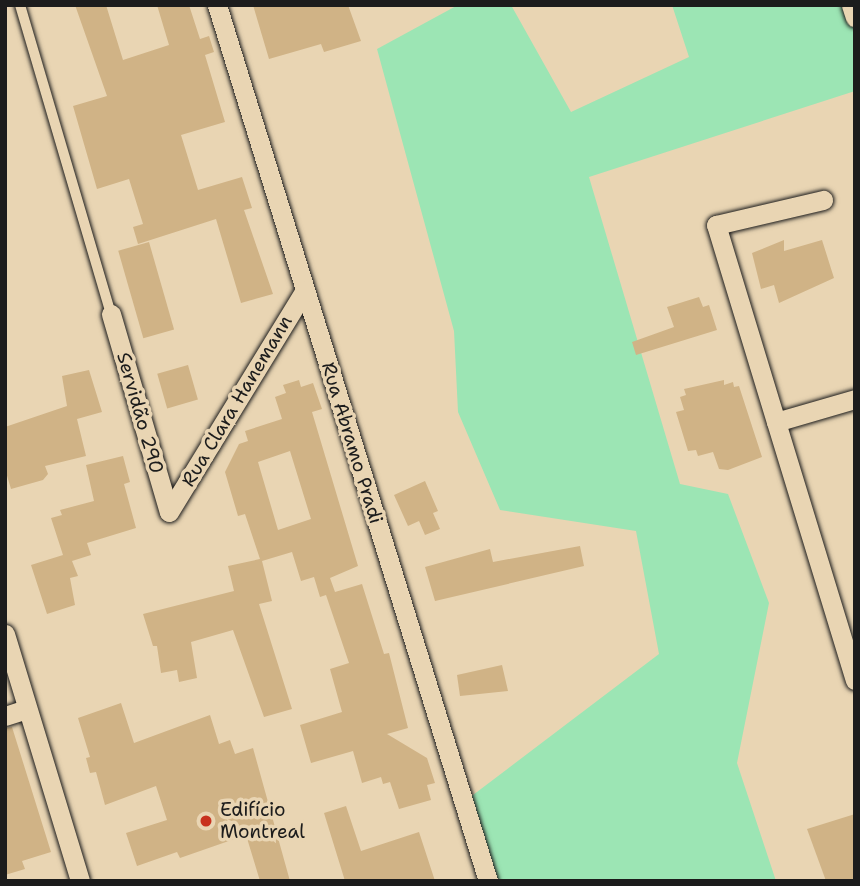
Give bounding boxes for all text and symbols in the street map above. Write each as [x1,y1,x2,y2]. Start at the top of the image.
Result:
street label: Rua Clara Hanemann [177,311,297,491]
street label: Servidão 290 [112,350,168,476]
street label: Rua Abramo Pradi [317,359,387,527]
place label: Edifício Montreal [220,799,305,843]
marker: Edifício Montreal [198,813,214,829]

